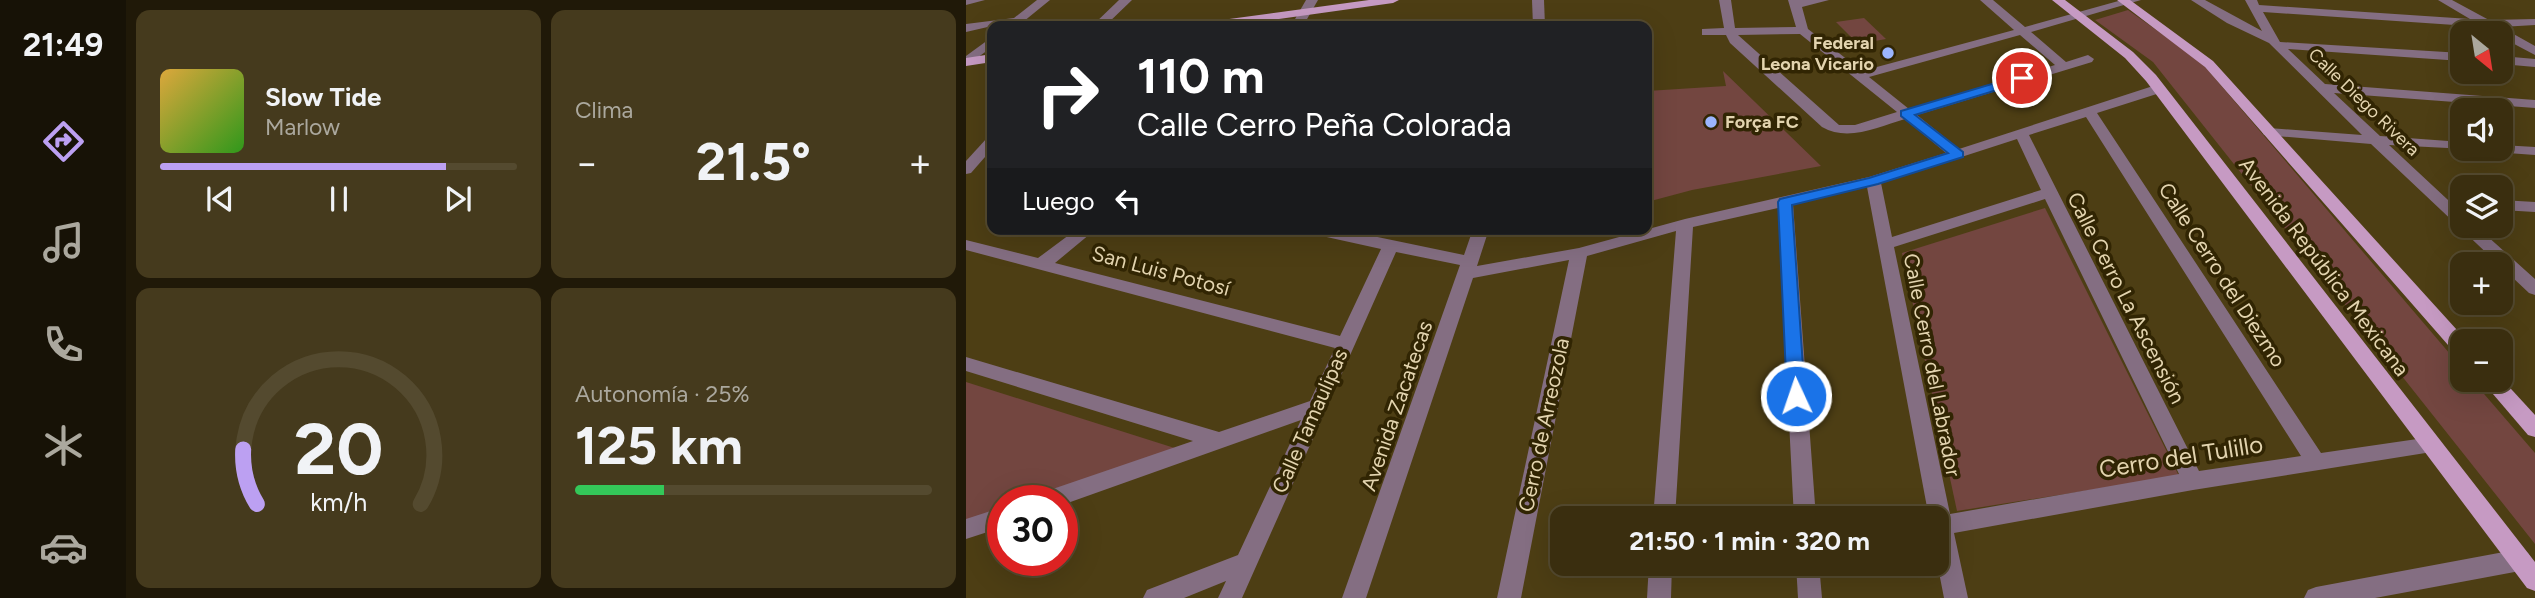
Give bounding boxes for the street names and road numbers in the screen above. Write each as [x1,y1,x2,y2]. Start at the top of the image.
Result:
street label: Calle Diego Rivera [2304,43,2424,161]
street label: Avenida República Mexicana [2234,152,2415,381]
street label: Calle Cerro del Diezmo [2153,178,2291,372]
street label: Calle Cerro La Ascensión [2062,188,2191,408]
street label: San Luis Potosí [1089,240,1234,301]
street label: Calle Cerro del Labrador [1899,251,1966,479]
street label: Avenida Zacatecas [1356,317,1437,494]
street label: Cerro de Arreozola [1513,336,1574,514]
street label: Calle Tamaulipas [1267,345,1353,497]
street label: Cerro del Tulillo [2097,429,2265,484]

